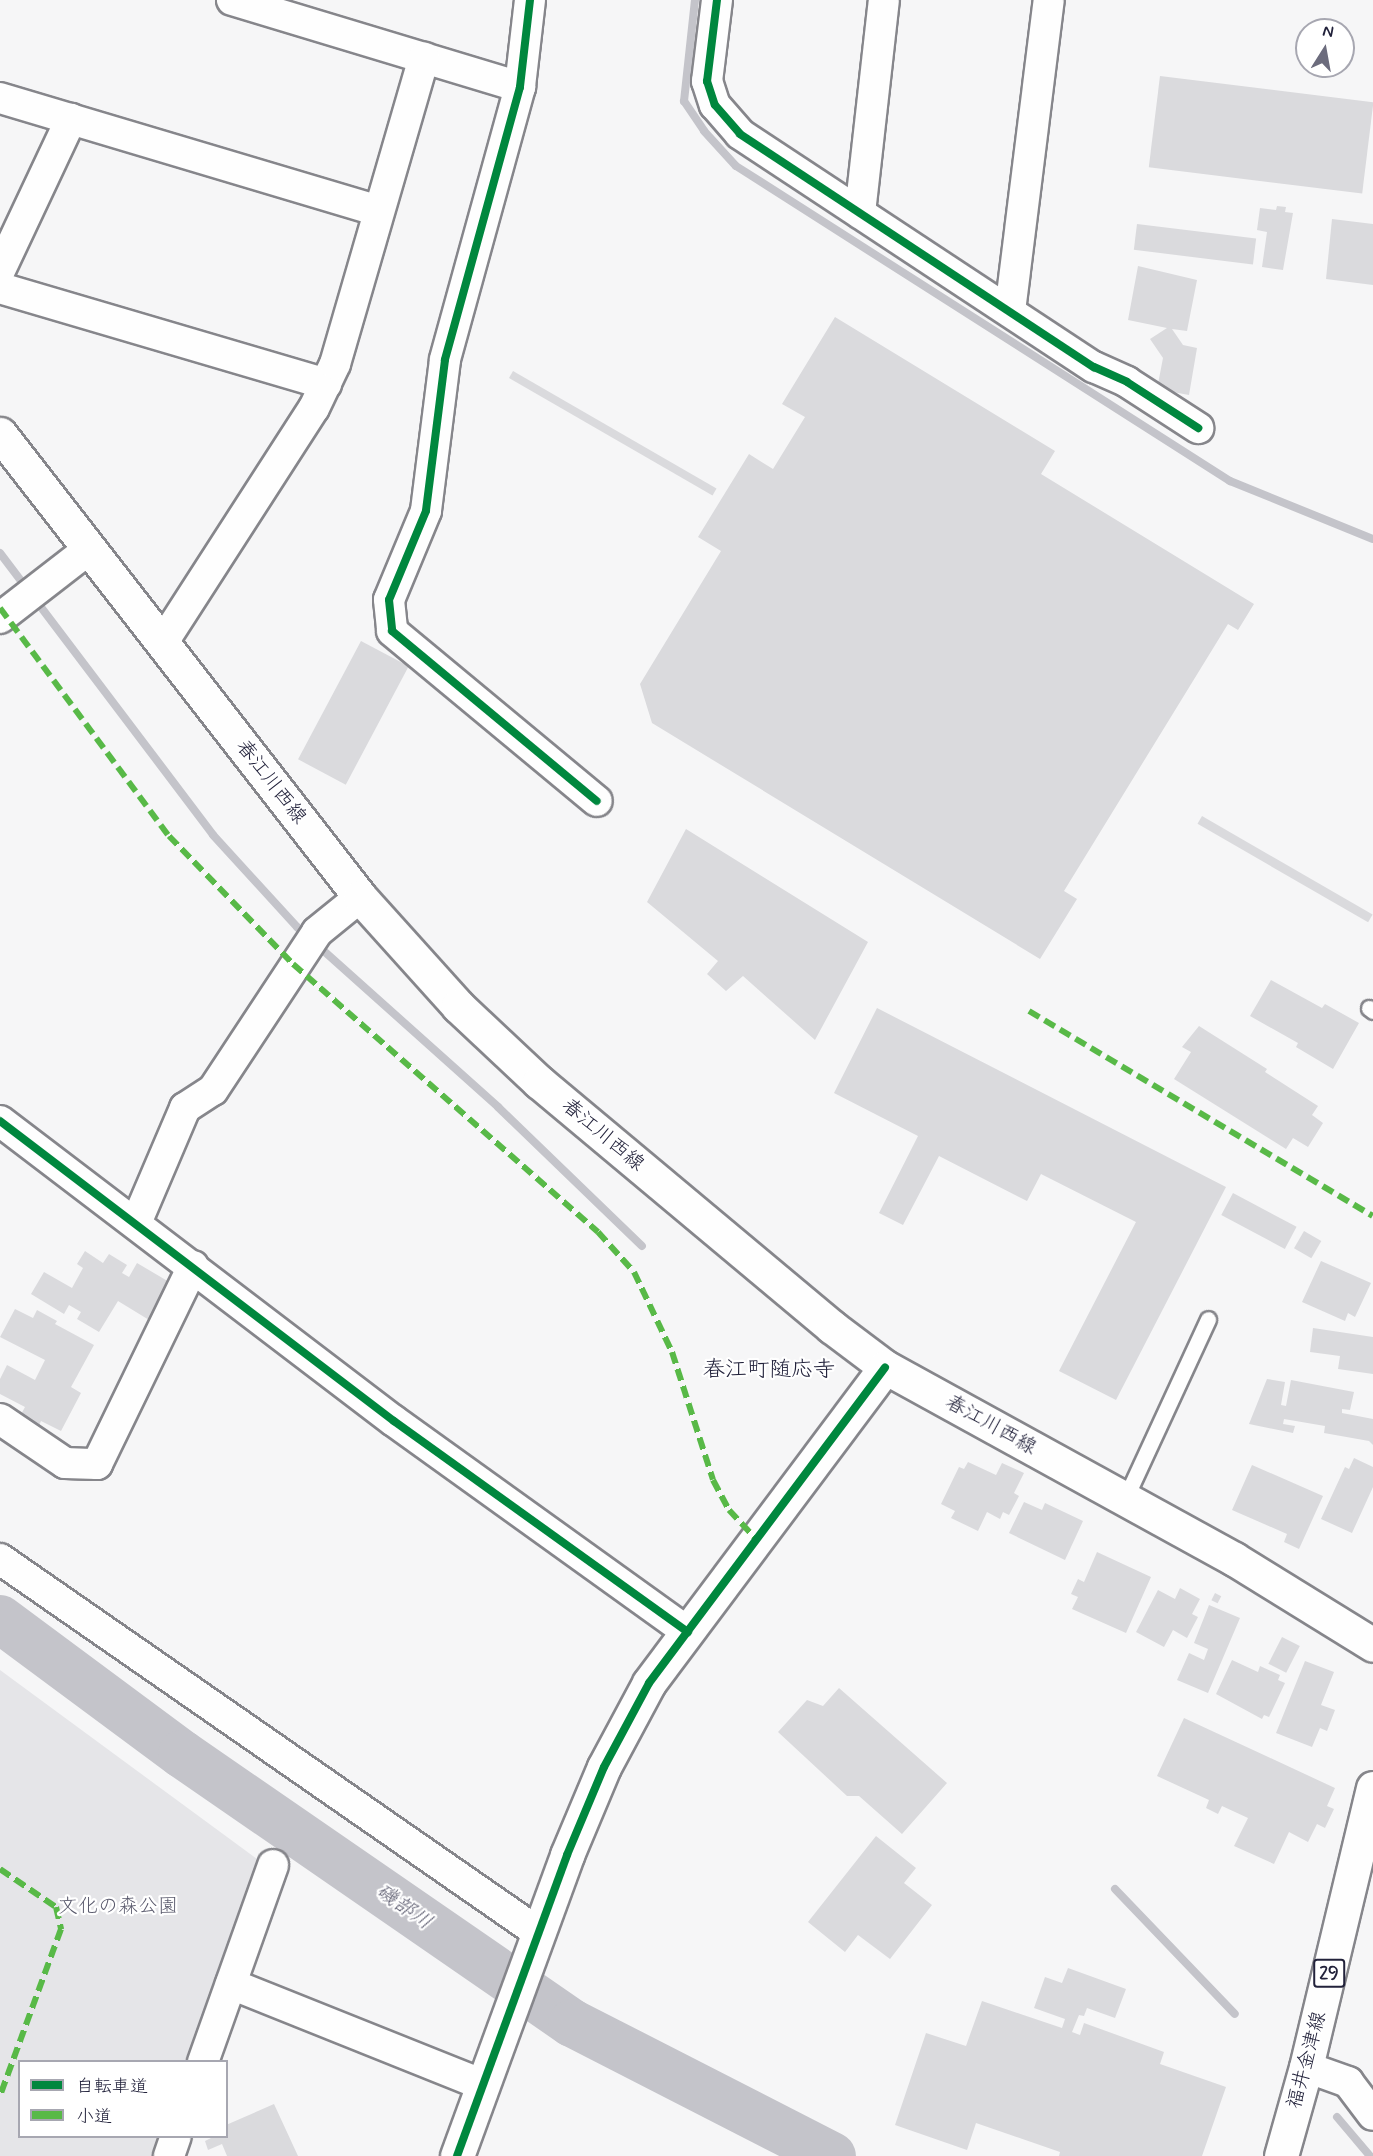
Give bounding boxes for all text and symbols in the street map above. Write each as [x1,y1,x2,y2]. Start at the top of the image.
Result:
north arrow [1295,18,1355,78]
text: N [1321,20,1335,43]
street label: 春江川西線 [231,735,311,829]
street label: 春江川西線 [557,1094,649,1176]
district label: 春江町随応寺 [703,1358,835,1384]
street label: 春江川西線 [941,1390,1041,1460]
water label: 磯部川 [371,1879,437,1935]
park label: 文化の森公園 [58,1894,178,1918]
road number: 29 [1312,1958,1346,1988]
street label: 福井金津線 [1282,2009,1332,2111]
legend [18,2060,228,2138]
text: 自転車道 [76,2075,148,2099]
text: 小道 [76,2105,112,2129]

